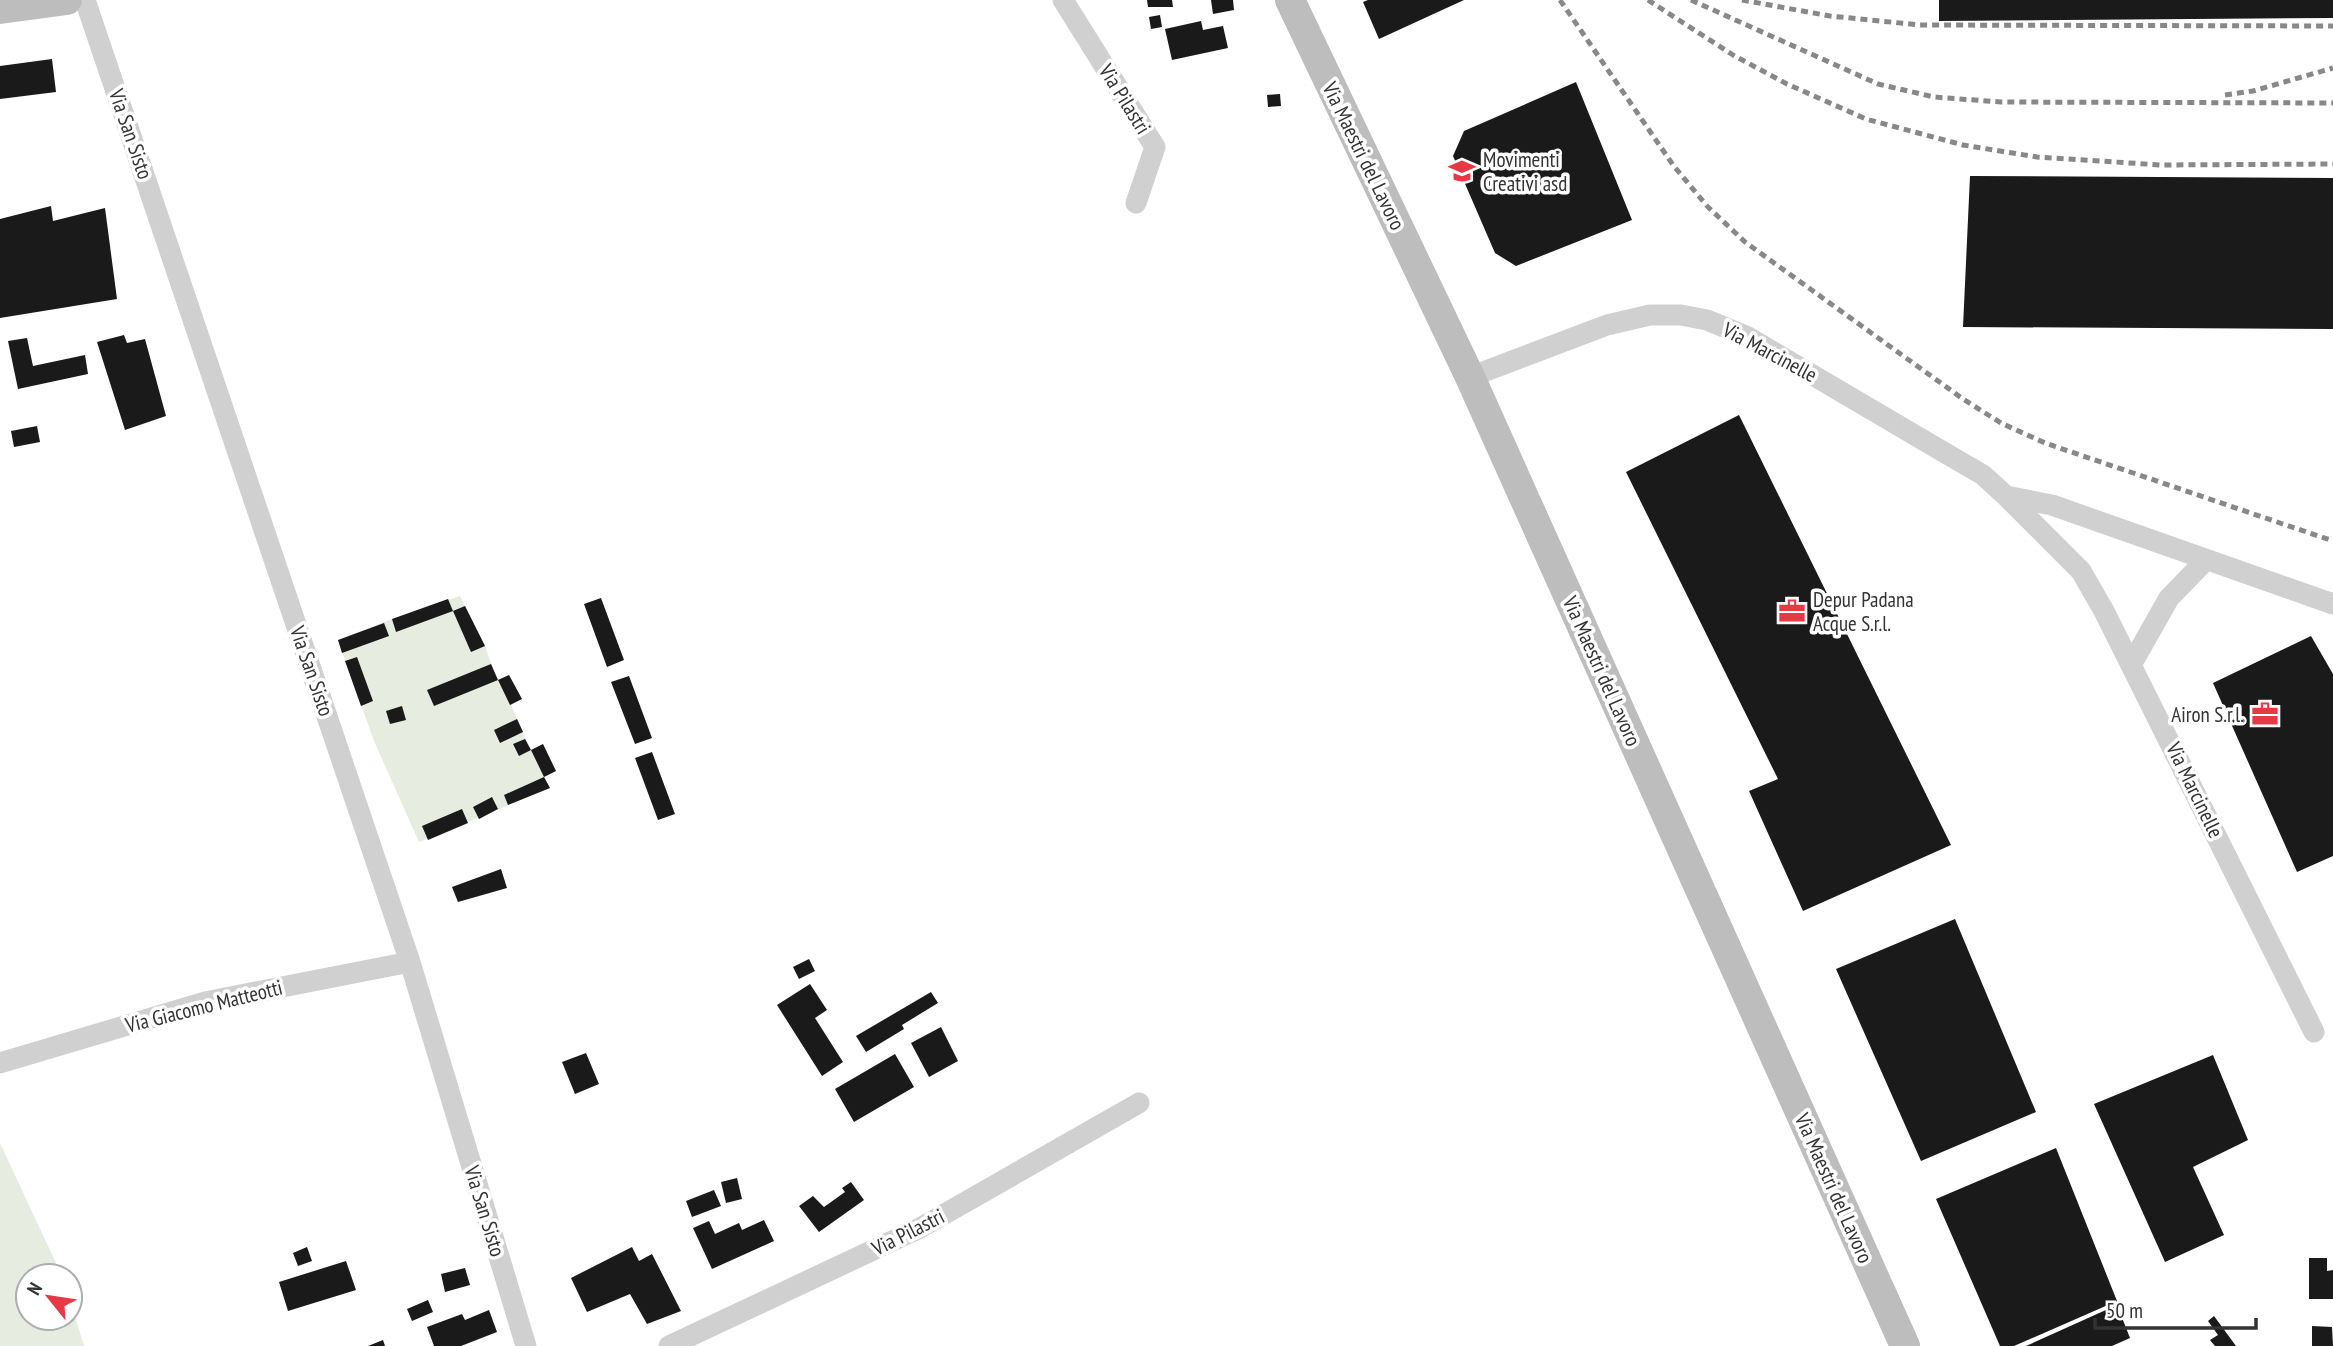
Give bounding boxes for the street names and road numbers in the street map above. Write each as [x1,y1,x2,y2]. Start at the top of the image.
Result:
street label: Via Pilastri [1092,58,1157,139]
street label: Via Maestri del Lavoro [1316,77,1411,234]
street label: Via San Sisto [103,84,159,183]
street label: Via Marcinelle [1717,315,1822,388]
street label: Via Maestri del Lavoro [1556,591,1647,750]
street label: Via San Sisto [284,621,340,720]
street label: Via Marcinelle [2160,737,2230,842]
street label: Via Giacomo Matteotti [122,973,285,1039]
street label: Via Maestri del Lavoro [1788,1108,1879,1267]
street label: Via San Sisto [458,1161,512,1260]
street label: Via Pilastri [866,1202,949,1262]

